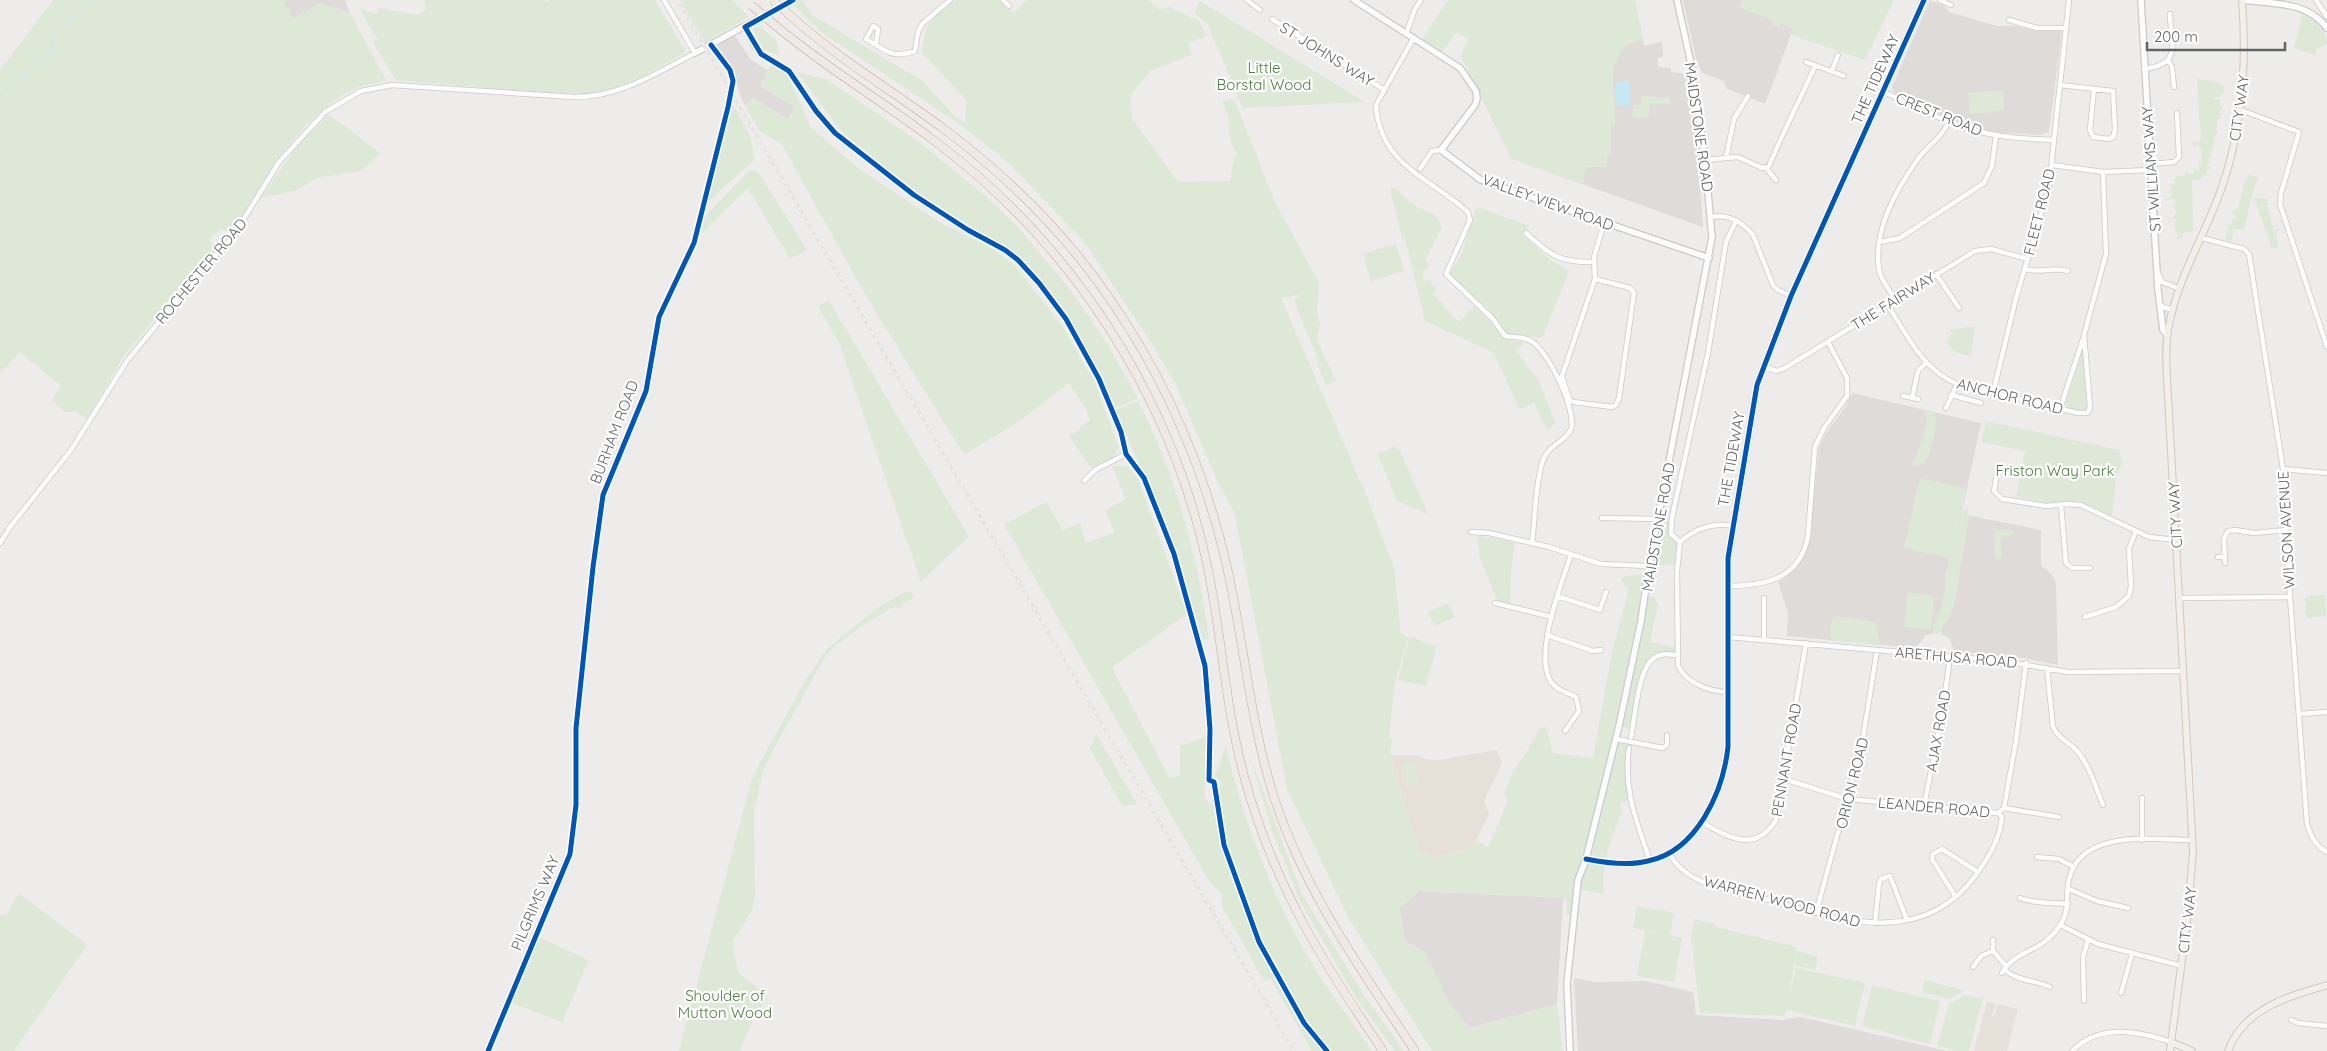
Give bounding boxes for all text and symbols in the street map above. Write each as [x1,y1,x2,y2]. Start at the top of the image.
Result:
street label: ST JOHNS WAY [1276,17,1378,91]
scale bar [2147,20,2284,52]
text: 200 m [2154,27,2198,46]
street label: THE TIDEWAY [1847,31,1903,127]
park label: Little Borstal Wood [1217,58,1311,94]
street label: MAIDSTONE ROAD [1680,61,1718,193]
street label: CITY WAY [2225,73,2253,142]
street label: CREST ROAD [1893,88,1985,140]
street label: ST WILLIAMS WAY [2137,105,2165,232]
street label: FLEET ROAD [2019,167,2059,257]
street label: VALLEY VIEW ROAD [1480,169,1617,235]
street label: ROCHESTER ROAD [151,214,251,328]
street label: THE FAIRWAY [1847,267,1939,334]
street label: ANCHOR ROAD [1955,374,2065,418]
street label: BURHAM ROAD [586,377,643,486]
street label: THE TIDEWAY [1713,409,1749,508]
street label: MAIDSTONE ROAD [1637,461,1679,593]
park label: Friston Way Park [1995,461,2115,480]
street label: WILSON AVENUE [2273,471,2299,589]
street label: CITY WAY [2164,481,2186,549]
street label: ARETHUSA ROAD [1894,642,2018,672]
street label: AJAX ROAD [1921,688,1955,773]
street label: PENNANT ROAD [1767,702,1805,818]
street label: ORION ROAD [1831,735,1873,831]
street label: LEANDER ROAD [1877,793,1991,821]
street label: PILGRIMS WAY [506,852,564,953]
street label: WARREN WOOD ROAD [1701,871,1863,931]
street label: CITY WAY [2173,885,2201,954]
park label: Shoulder of Mutton Wood [678,986,772,1022]

